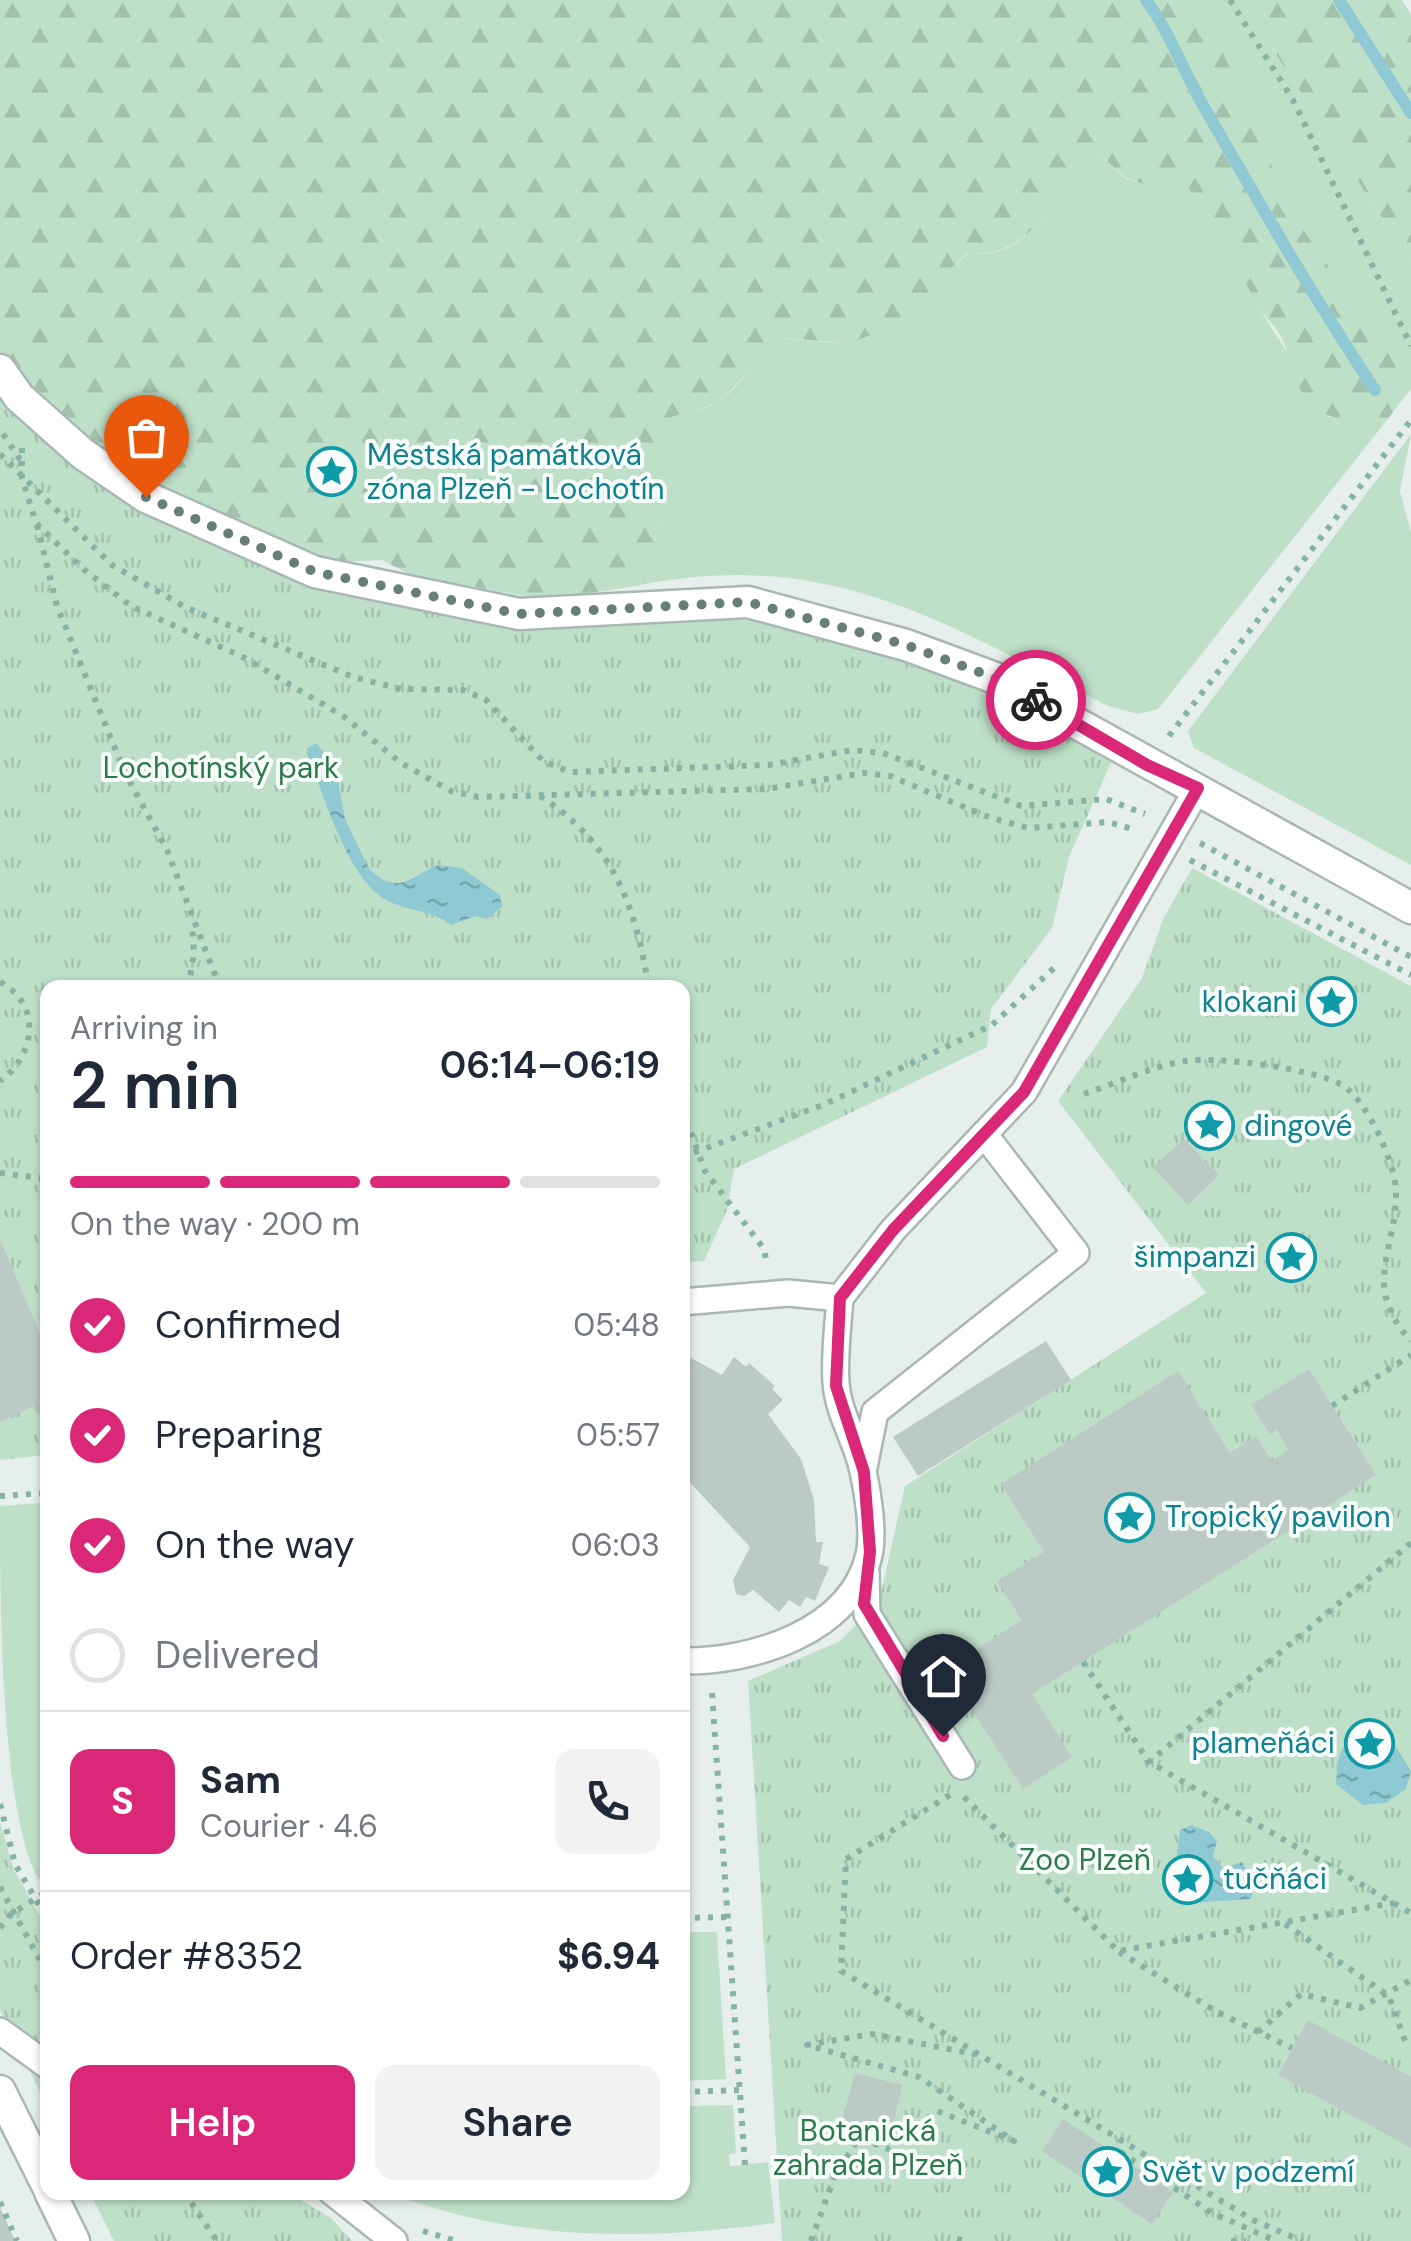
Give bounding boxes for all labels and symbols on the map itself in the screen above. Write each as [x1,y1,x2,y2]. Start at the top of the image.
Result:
pin [104,395,189,498]
place label: Městská památková zóna Plzeň - Lochotín [367,435,665,508]
place icon: Městská památková zóna Plzeň - Lochotín [306,446,358,498]
courier [986,650,1086,750]
park label: Lochotínský park [103,748,339,787]
place icon: klokani [1306,976,1358,1028]
place label: klokani [1202,982,1297,1021]
place icon: dingové [1183,1100,1235,1152]
place label: dingové [1244,1106,1353,1145]
place icon: šimpanzi [1265,1231,1317,1283]
place label: šimpanzi [1134,1237,1256,1276]
place icon: Tropický pavilon [1104,1491,1156,1543]
place label: Tropický pavilon [1165,1497,1391,1536]
pin [901,1634,986,1737]
place icon: plameňáci [1344,1717,1396,1769]
place label: plameňáci [1192,1723,1335,1762]
park label: Zoo Plzeň [1019,1840,1151,1879]
place icon: tučňáci [1162,1853,1214,1905]
place label: tučňáci [1223,1859,1327,1898]
park label: Botanická zahrada Plzeň [773,2111,963,2184]
place icon: Svět v podzemí [1081,2146,1133,2198]
place label: Svět v podzemí [1142,2152,1354,2191]

